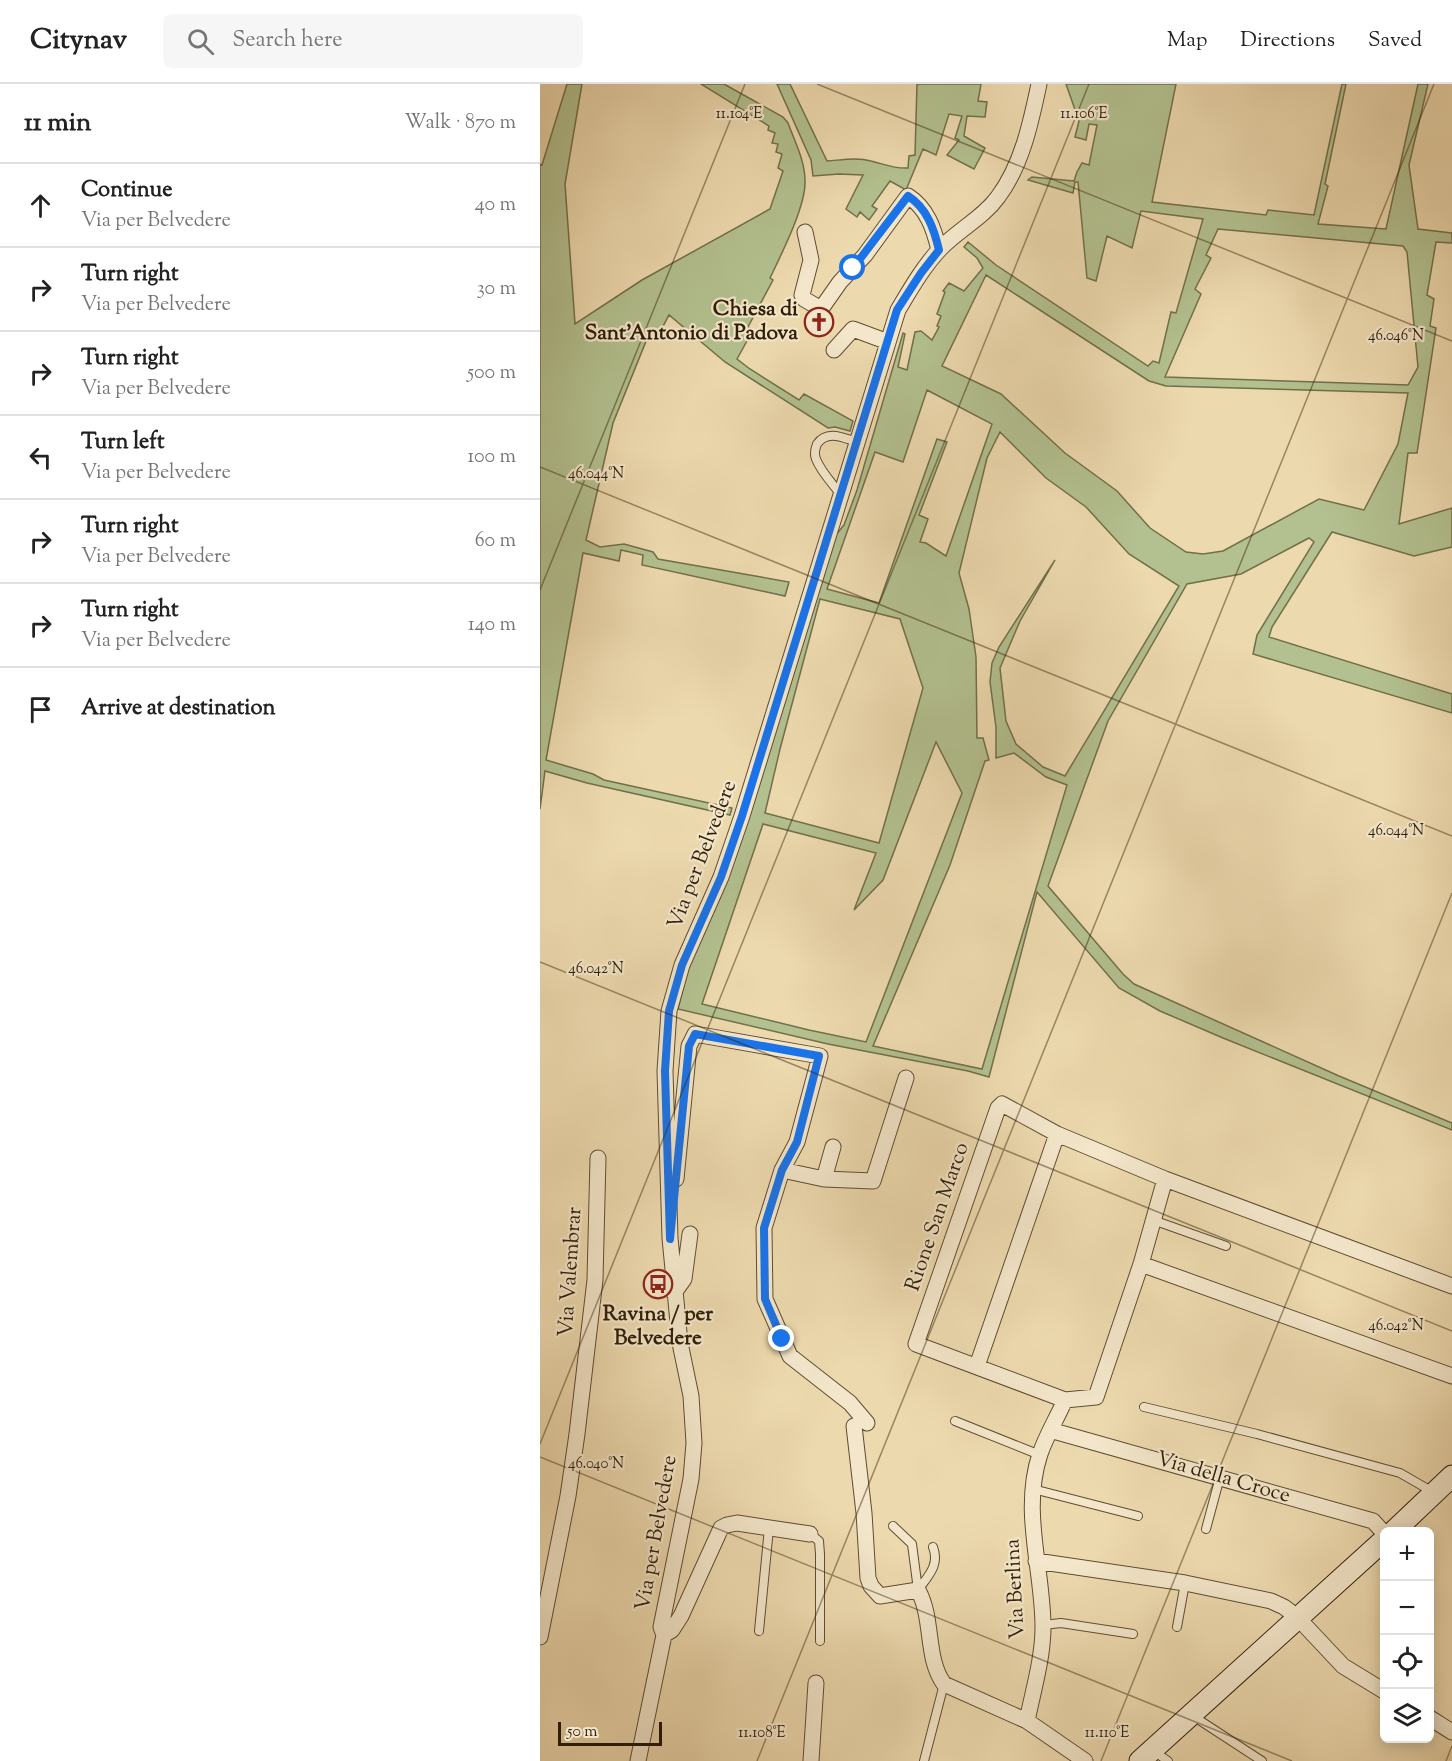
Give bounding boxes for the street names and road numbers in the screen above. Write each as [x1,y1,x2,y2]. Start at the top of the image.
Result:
street label: Via per Belvedere [661,776,745,934]
street label: Rione San Marco [899,1139,977,1295]
street label: Via Valembrar [551,1206,591,1338]
street label: Via della Croce [1152,1445,1294,1511]
street label: Via per Belvedere [629,1453,685,1613]
street label: Via Berlina [998,1538,1034,1640]

